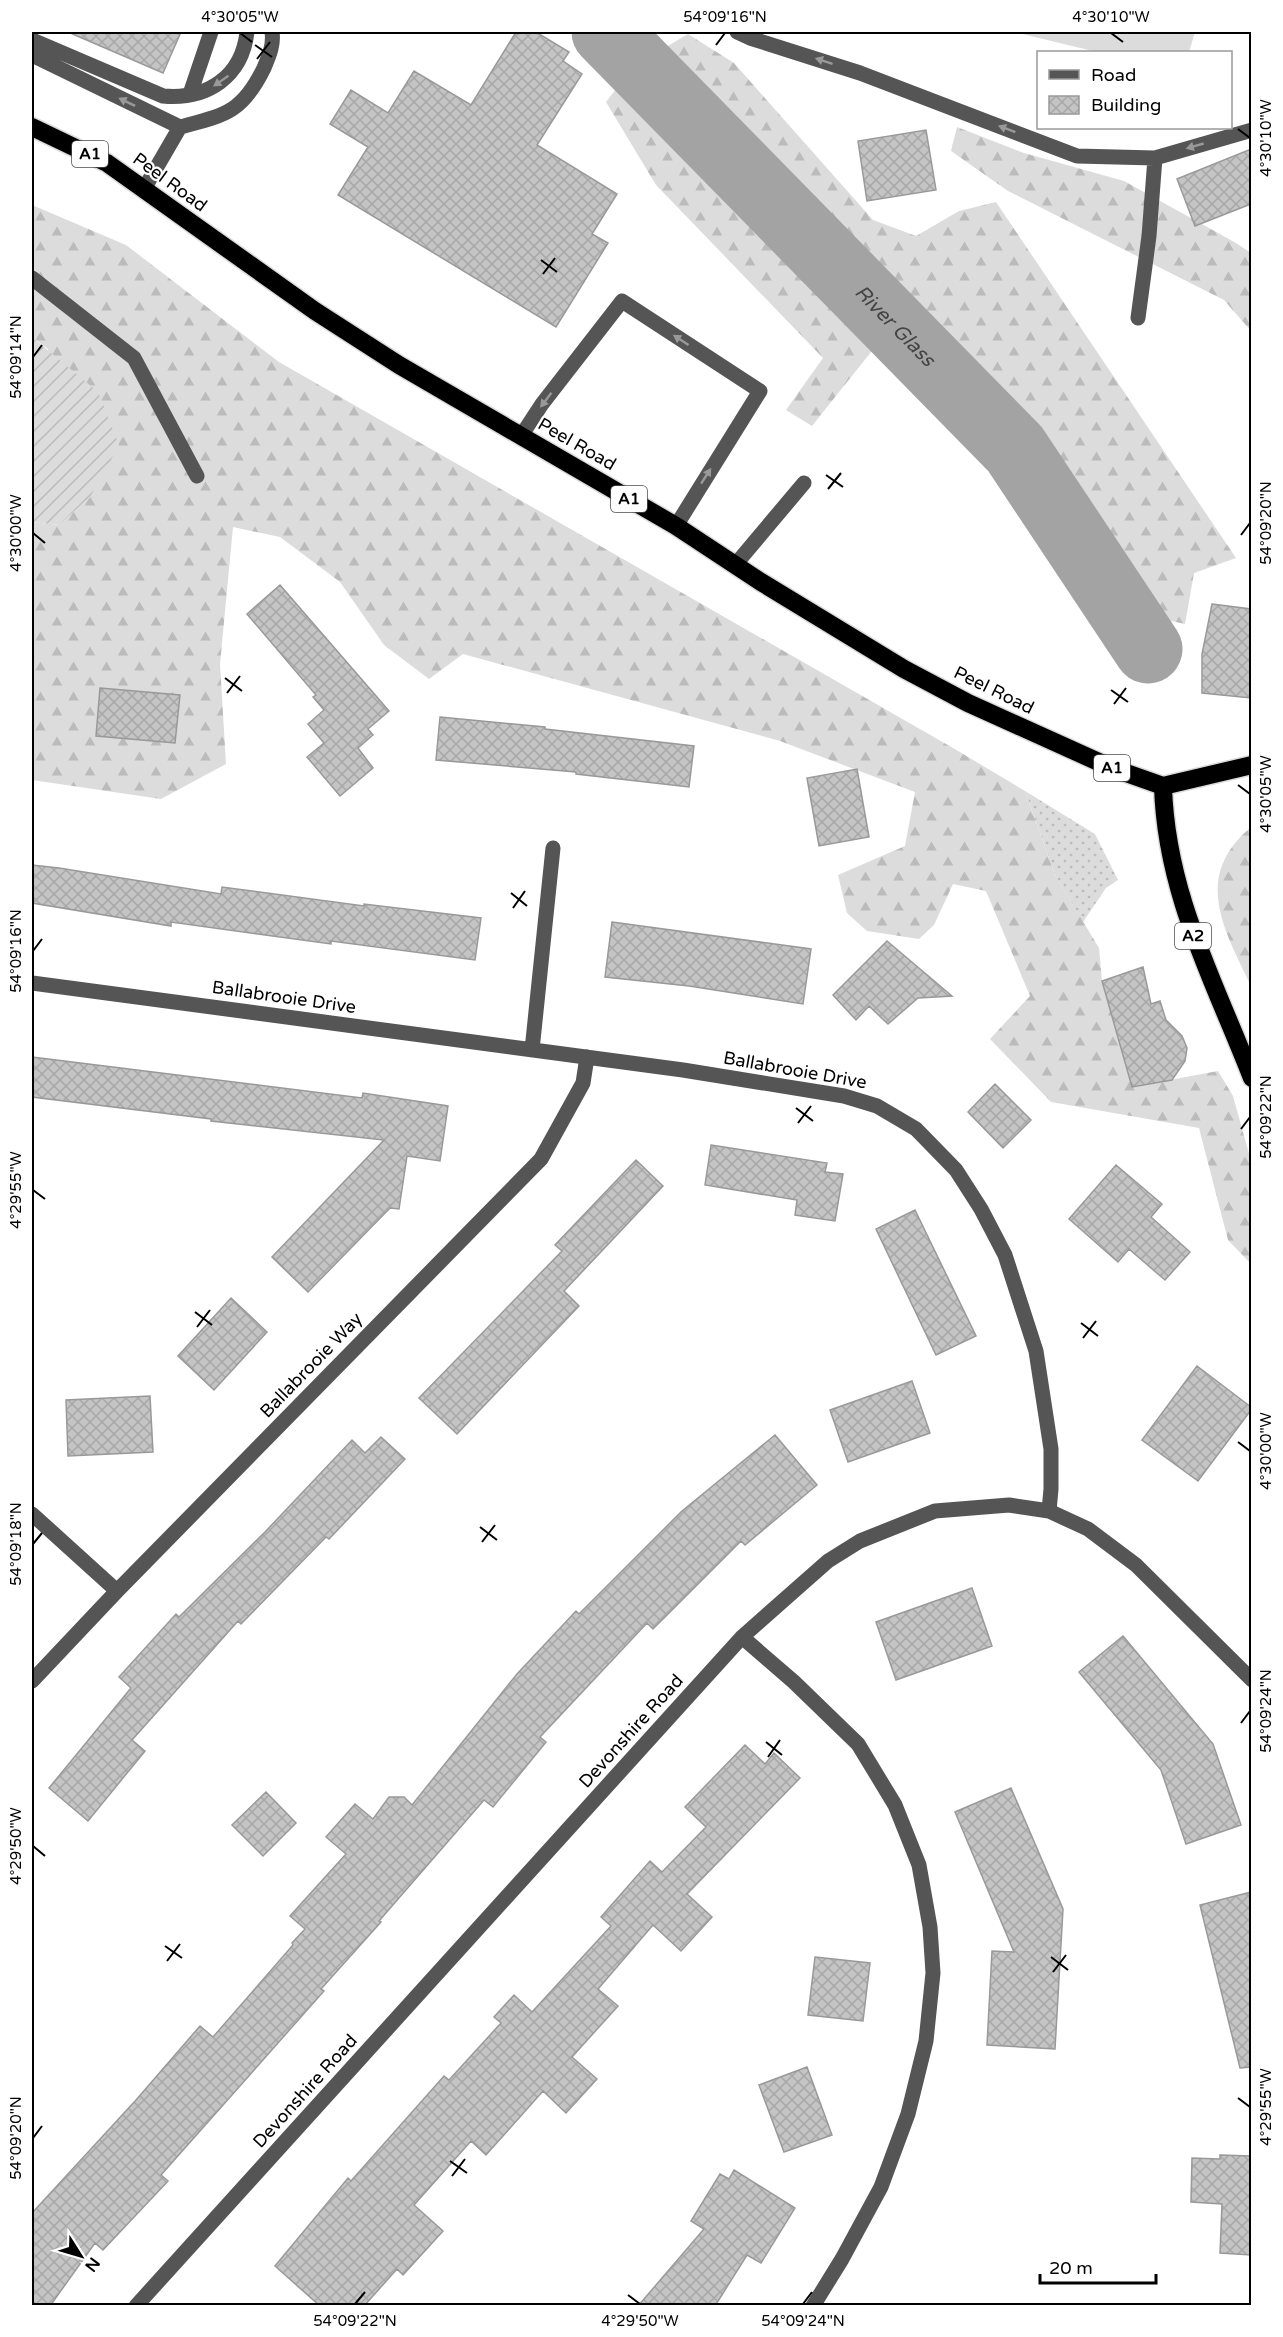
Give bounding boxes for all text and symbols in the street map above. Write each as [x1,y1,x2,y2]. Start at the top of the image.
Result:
text: 4°30'05"W [201,8,279,26]
text: 54°09'16"N [683,8,767,26]
text: 4°30'10"W [1072,8,1150,26]
legend [1037,51,1232,129]
one-way arrow [815,56,833,66]
text: Road [1091,64,1136,86]
one-way arrow [213,75,229,87]
text: Building [1091,94,1161,116]
one-way arrow [119,97,136,106]
text: 4°30'10"W [1257,99,1275,177]
one-way arrow [998,124,1016,134]
road number: A1 [72,141,108,167]
one-way arrow [1186,142,1204,151]
street label: Peel Road [128,148,212,216]
water label: River Glass [849,280,941,373]
text: 54°09'14"N [7,315,25,399]
one-way arrow [673,335,689,346]
one-way arrow [540,392,552,407]
street label: Peel Road [534,413,620,475]
one-way arrow [700,468,711,484]
text: 54°09'20"N [1257,481,1275,565]
road number: A1 [611,486,647,512]
text: 4°30'00"W [7,494,25,572]
street label: Peel Road [950,661,1038,719]
road number: A1 [1094,755,1130,781]
text: 4°30'05"W [1257,755,1275,833]
text: 54°09'16"N [7,909,25,993]
road number: A2 [1175,923,1211,949]
street label: Ballabrooie Drive [211,976,357,1018]
street label: Ballabrooie Drive [722,1047,868,1093]
text: 54°09'22"N [1257,1075,1275,1159]
text: 4°29'55"W [7,1151,25,1229]
street label: Ballabrooie Way [255,1307,367,1422]
text: 4°30'00"W [1257,1412,1275,1490]
text: 54°09'18"N [7,1502,25,1586]
text: 54°09'24"N [1257,1669,1275,1753]
street label: Devonshire Road [574,1670,688,1792]
text: 4°29'50"W [7,1807,25,1885]
street label: Devonshire Road [248,2030,362,2152]
text: 4°29'55"W [1257,2068,1275,2146]
text: 54°09'20"N [7,2096,25,2180]
north arrow [51,2226,111,2286]
scale bar [1040,2247,1156,2285]
text: N [80,2253,104,2276]
text: 20 m [1049,2257,1093,2279]
text: 54°09'22"N [313,2312,397,2330]
text: 4°29'50"W [601,2312,679,2330]
text: 54°09'24"N [761,2312,845,2330]

